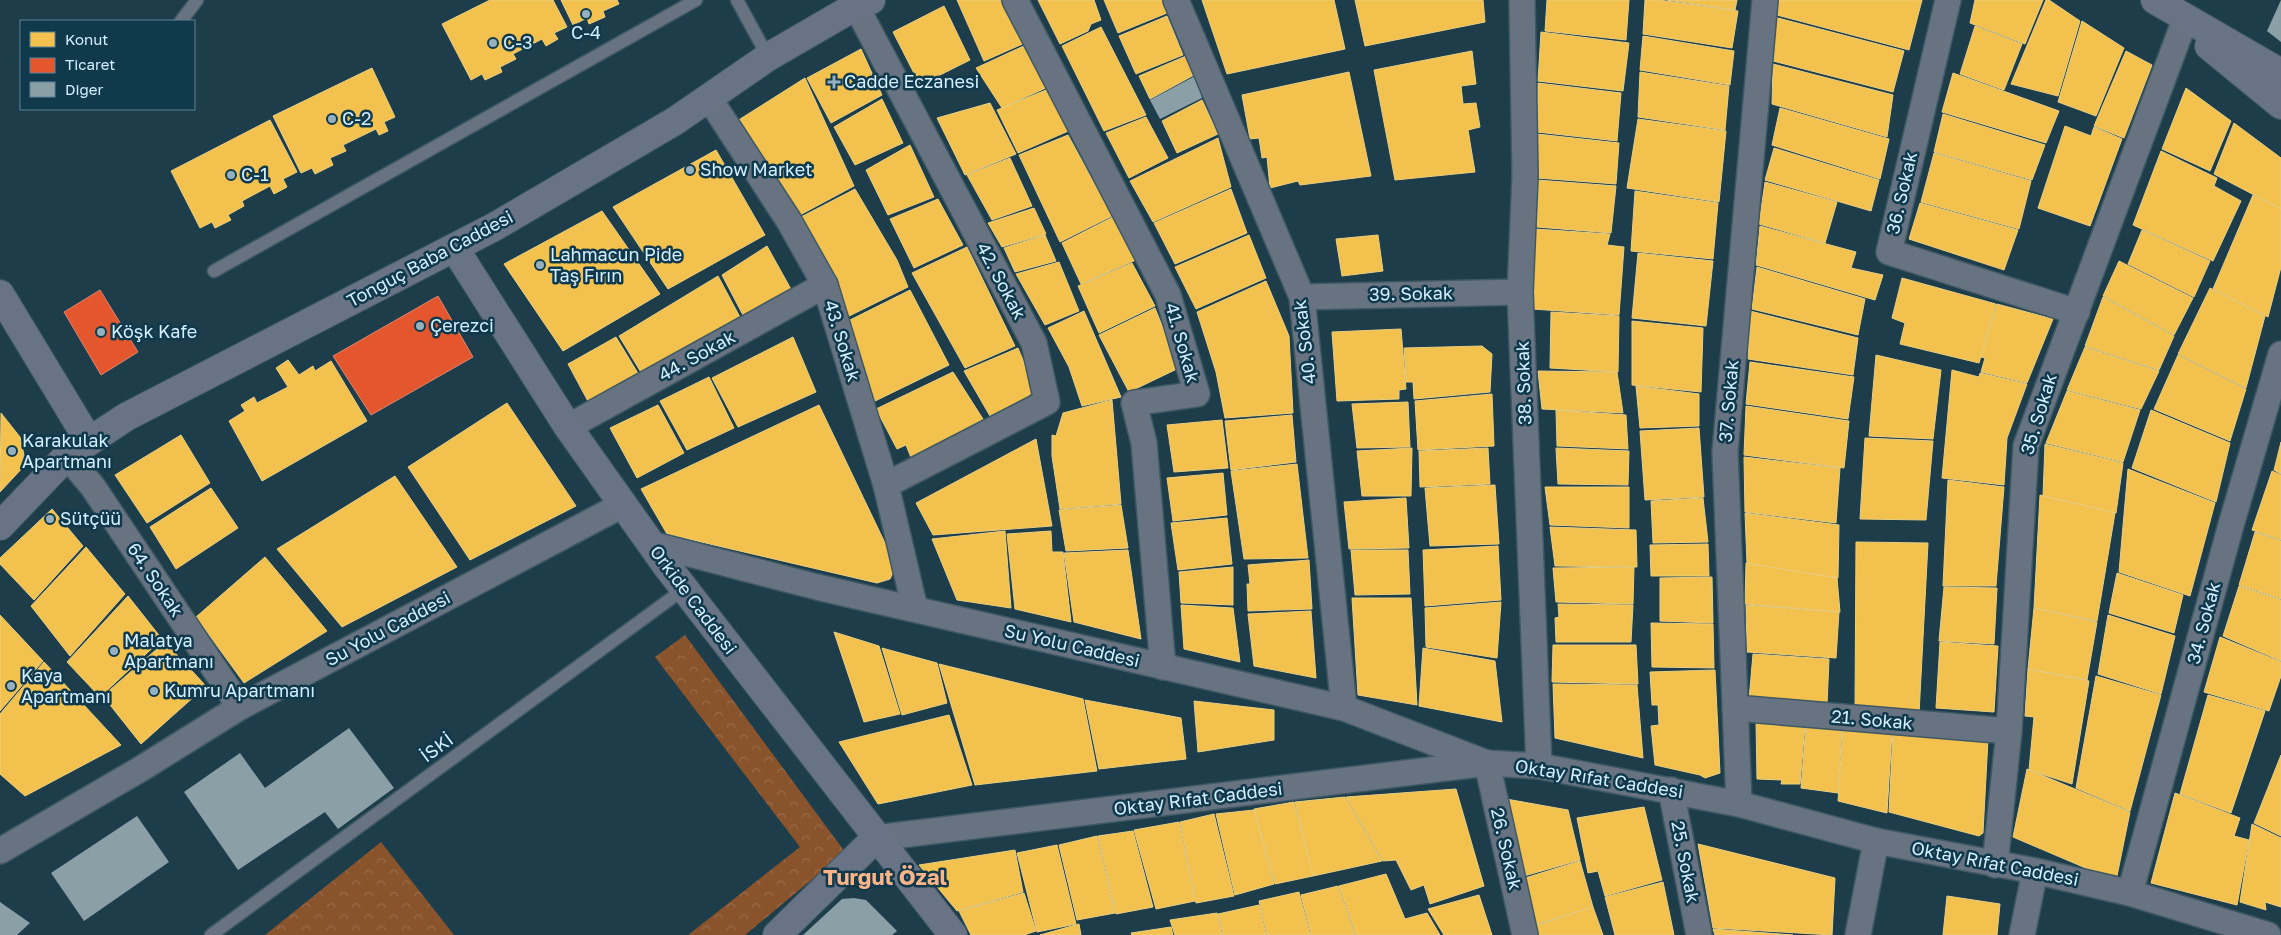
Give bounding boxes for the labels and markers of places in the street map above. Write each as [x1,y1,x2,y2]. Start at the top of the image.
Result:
marker: C-4 [580,8,592,20]
place label: C-4 [571,21,601,43]
place label: C-3 [503,31,533,53]
marker: C-3 [487,37,499,49]
place label: Cadde Eczanesi [844,70,979,92]
marker: Cadde Eczanesi [828,76,840,88]
place label: C-2 [342,107,372,129]
marker: C-2 [326,113,338,125]
place label: Show Market [700,158,812,180]
place label: C-1 [241,163,269,185]
marker: Show Market [684,164,696,176]
marker: C-1 [225,169,237,181]
place label: Lahmacun Pide Taş Fırın [550,243,682,286]
marker: Lahmacun Pide Taş Fırın [534,259,546,271]
place label: Çerezci [430,314,494,336]
place label: Köşk Kafe [111,320,197,342]
marker: Çerezci [414,320,426,332]
marker: Köşk Kafe [95,326,107,338]
place label: Karakulak Apartmanı [22,429,112,472]
marker: Karakulak Apartmanı [6,445,18,457]
place label: Sütçüü [60,507,121,529]
marker: Sütçüü [44,513,56,525]
place label: Malatya Apartmanı [124,629,214,672]
marker: Malatya Apartmanı [108,645,120,657]
place label: Kaya Apartmanı [21,664,111,707]
place label: Kumru Apartmanı [164,679,315,701]
marker: Kaya Apartmanı [5,680,17,692]
marker: Kumru Apartmanı [148,685,160,697]

